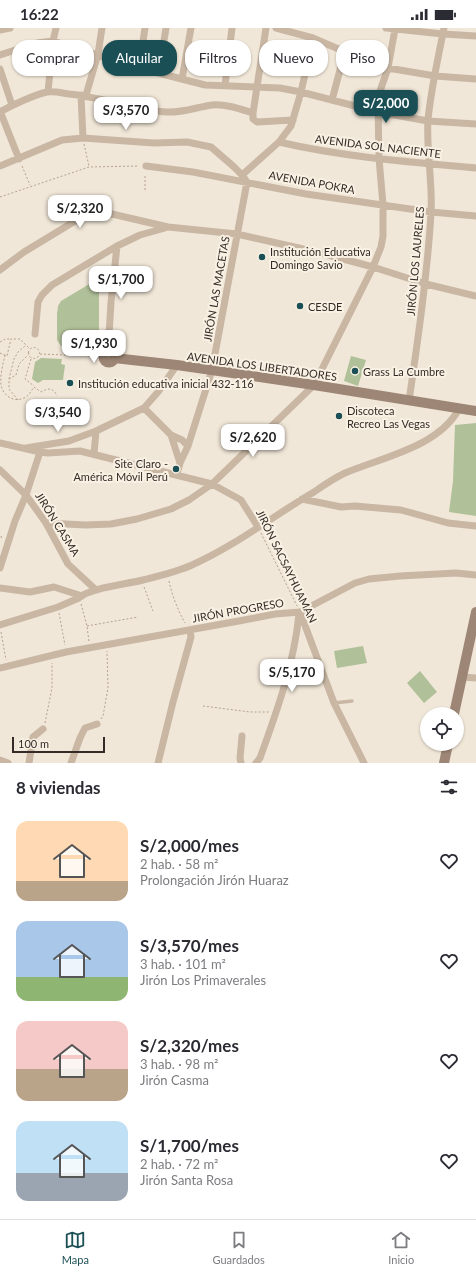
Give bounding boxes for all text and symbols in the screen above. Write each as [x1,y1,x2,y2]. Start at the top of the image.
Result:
text: 16:22 [20,5,59,23]
chip: Comprar [12,40,94,76]
chip: Alquilar [102,40,177,76]
chip: Filtros [185,40,251,76]
chip: Nuevo [259,40,328,76]
chip: Piso [336,40,389,76]
pin: S/2,000 [349,90,423,124]
text: S/2,000 [363,95,409,111]
pin: S/3,570 [89,97,163,131]
text: S/3,570 [103,102,149,118]
street label: AVENIDA SOL NACIENTE [314,132,442,160]
street label: AVENIDA POKRA [268,168,357,196]
pin: S/2,320 [43,195,117,229]
text: S/2,320 [57,200,103,216]
street label: JIRÓN LOS LAURELES [404,206,426,316]
street label: JIRÓN LAS MACETAS [200,235,232,343]
place label: Institución Educativa Domingo Savio [270,245,371,271]
marker: Institución Educativa Domingo Savio [257,252,267,262]
pin: S/1,700 [84,266,158,300]
text: S/1,700 [98,271,144,287]
place label: CESDE [308,300,342,313]
marker: CESDE [295,301,305,311]
pin: S/1,930 [57,330,131,364]
text: S/1,930 [71,335,117,351]
street label: AVENIDA LOS LIBERTADORES [186,349,338,383]
place label: Grass La Cumbre [363,365,445,378]
marker: Grass La Cumbre [350,366,360,376]
place label: Institución educativa inicial 432-116 [78,377,254,390]
marker: Institución educativa inicial 432-116 [65,378,75,388]
pin: S/3,540 [21,399,95,433]
text: S/3,540 [35,404,81,420]
place label: Discoteca Recreo Las Vegas [347,404,430,430]
marker: Discoteca Recreo Las Vegas [334,411,344,421]
pin: S/2,620 [216,424,290,458]
text: S/2,620 [230,429,276,445]
place label: Site Claro - América Móvil Perú [73,457,168,483]
marker: Site Claro - América Móvil Perú [171,464,181,474]
street label: JIRÓN CASMA [33,490,83,559]
street label: JIRÓN SACSAYHUAMAN [254,507,320,625]
street label: JIRÓN PROGRESO [191,596,285,624]
pin: S/5,170 [255,659,329,693]
text: S/5,170 [269,664,315,680]
map controls [420,707,464,751]
button: locate [420,707,464,751]
scale bar [12,735,105,754]
text: 100 m [18,737,49,750]
icon: filters [438,776,460,798]
text: 8 viviendas [16,777,101,798]
text: S/2,000/mes [140,835,239,856]
icon: home [48,837,96,885]
icon: heart [438,850,460,872]
text: 2 hab. · 58 m² [140,856,218,872]
text: Prolongación Jirón Huaraz [140,872,289,888]
text: S/3,570/mes [140,935,239,956]
icon: home [48,937,96,985]
icon: heart [438,950,460,972]
text: 3 hab. · 101 m² [140,956,226,972]
text: Jirón Los Primaverales [140,972,266,988]
text: S/2,320/mes [140,1035,239,1056]
icon: home [48,1037,96,1085]
icon: heart [438,1050,460,1072]
text: 3 hab. · 98 m² [140,1056,218,1072]
text: Jirón Casma [140,1072,209,1088]
text: S/1,700/mes [140,1135,239,1156]
icon: home [48,1137,96,1185]
icon: heart [438,1150,460,1172]
text: 2 hab. · 72 m² [140,1156,218,1172]
text: Jirón Santa Rosa [140,1172,233,1188]
tab: Mapa [62,1229,89,1266]
tab: Guardados [213,1229,265,1266]
tab: Inicio [388,1229,414,1266]

